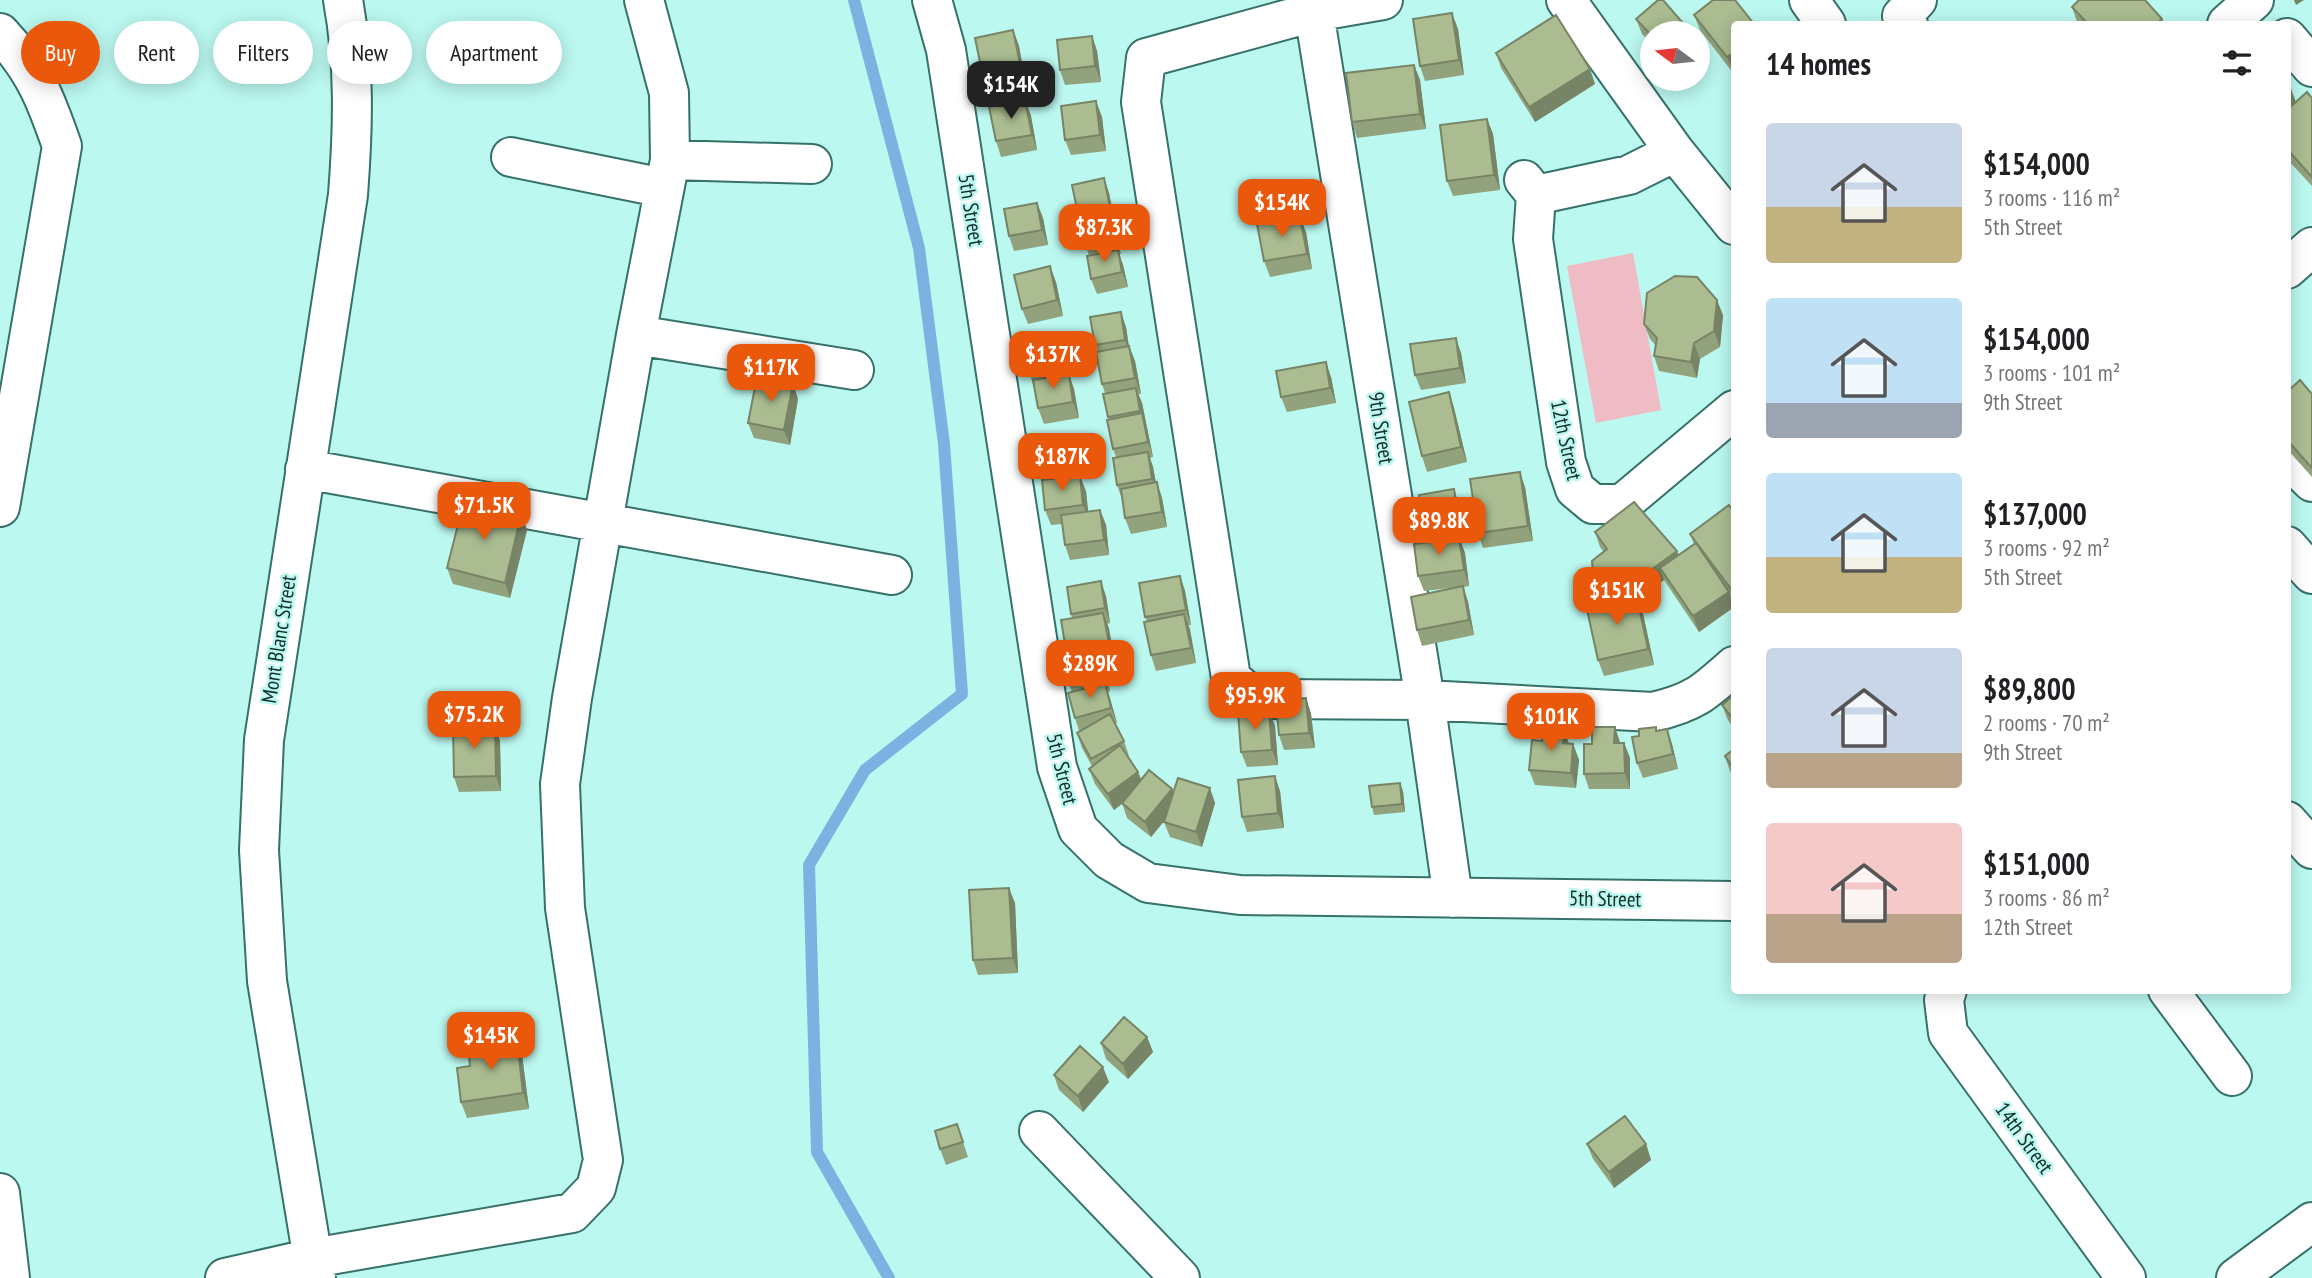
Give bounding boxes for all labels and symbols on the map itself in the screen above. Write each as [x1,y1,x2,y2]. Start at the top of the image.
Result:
north arrow [1640,21,1710,91]
pin: $154K [962,61,1060,121]
street label: 5th Street [952,172,991,248]
pin: $154K [1233,180,1331,239]
pin: $87.3K [1047,204,1161,264]
pin: $137K [1004,332,1102,391]
pin: $117K [722,344,820,404]
street label: 9th Street [1362,390,1401,466]
street label: 12th Street [1545,397,1588,483]
pin: $187K [1013,434,1111,493]
pin: $71.5K [427,482,541,542]
pin: $89.8K [1382,498,1496,557]
pin: $151K [1568,568,1666,627]
street label: Mont Blanc Street [255,573,302,705]
pin: $289K [1041,640,1139,700]
pin: $95.9K [1198,672,1312,732]
pin: $75.2K [417,692,531,751]
pin: $101K [1502,694,1600,753]
street label: 5th Street [1041,730,1084,807]
street label: 5th Street [1569,884,1642,913]
pin: $145K [442,1012,540,1072]
street label: 14th Street [1989,1097,2060,1179]

